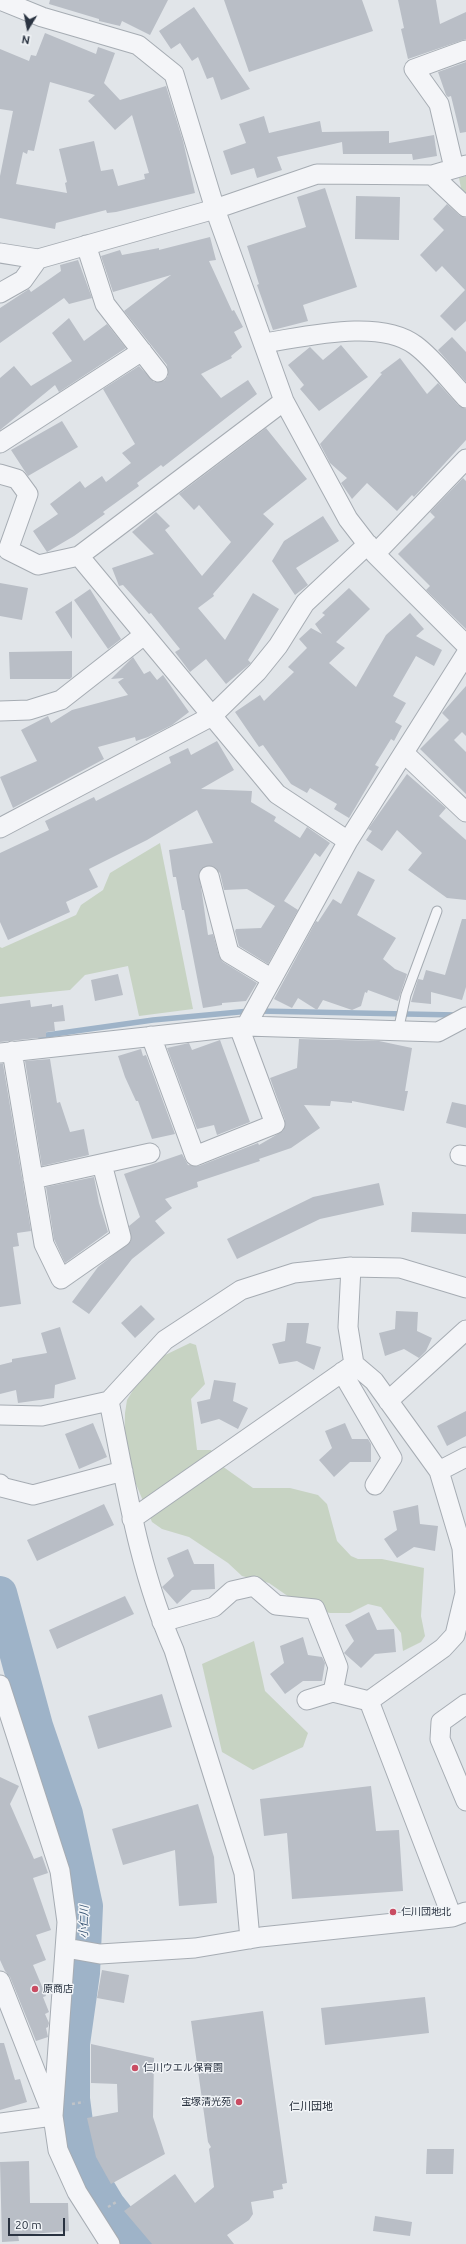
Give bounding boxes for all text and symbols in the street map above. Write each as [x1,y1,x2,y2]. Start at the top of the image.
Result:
north arrow [8,8,48,48]
text: N [21,33,31,46]
water label: 小仁川 [77,1905,91,1939]
place label: 仁川団地北 [401,1906,451,1918]
marker: 仁川団地北 [388,1907,398,1917]
place label: 原商店 [43,1983,73,1995]
marker: 原商店 [30,1984,40,1994]
place label: 仁川ウエル保育園 [143,2062,223,2074]
marker: 仁川ウエル保育園 [130,2063,140,2073]
place label: 宝塚清光苑 [181,2096,231,2108]
marker: 宝塚清光苑 [234,2097,244,2107]
district label: 仁川団地 [289,2099,333,2113]
scale bar [10,2210,67,2236]
text: 20 m [15,2218,42,2231]

